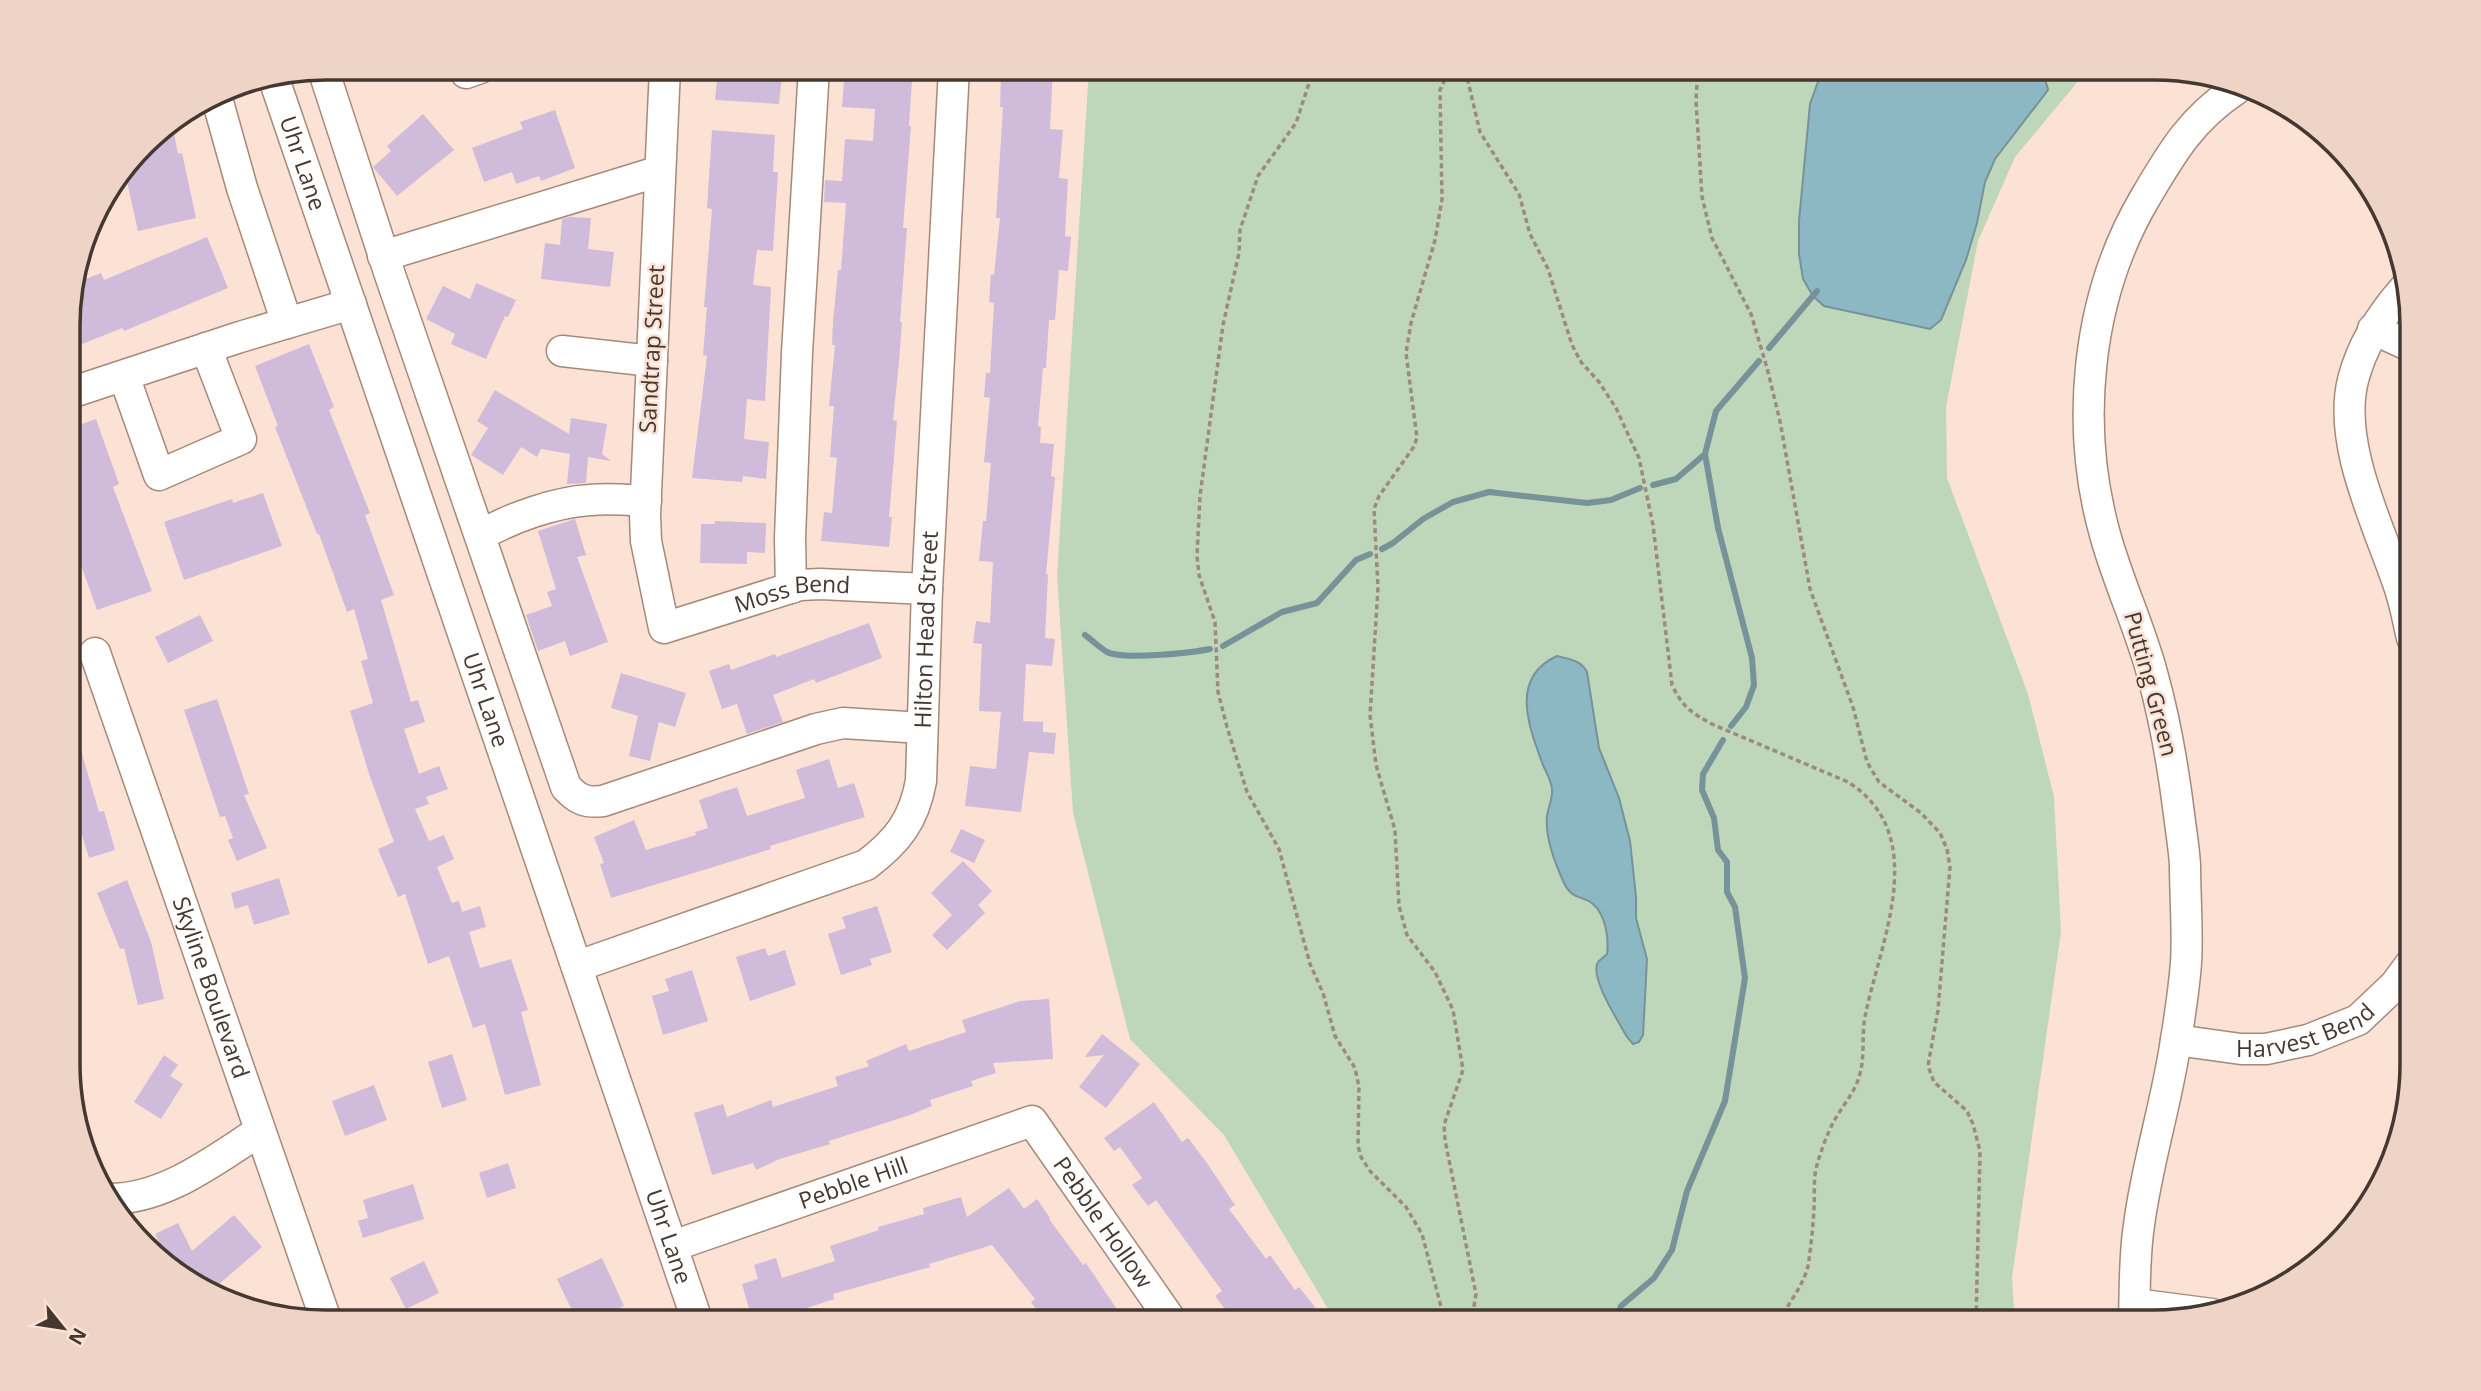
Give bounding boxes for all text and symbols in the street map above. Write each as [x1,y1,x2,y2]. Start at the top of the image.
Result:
street label: Uhr Lane [273,111,335,215]
street label: Sandtrap Street [631,264,671,434]
street label: Hilton Head Street [906,530,945,729]
street label: Moss Bend [730,567,851,620]
street label: Putting Green [2117,608,2187,760]
street label: Uhr Lane [456,648,518,751]
street label: Skyline Boulevard [166,892,258,1082]
street label: Harvest Bend [2236,995,2381,1064]
street label: Pebble Hill [794,1148,912,1216]
street label: Pebble Hollow [1047,1150,1161,1294]
street label: Uhr Lane [639,1185,700,1288]
north arrow [28,1293,98,1363]
text: N [63,1323,93,1350]

